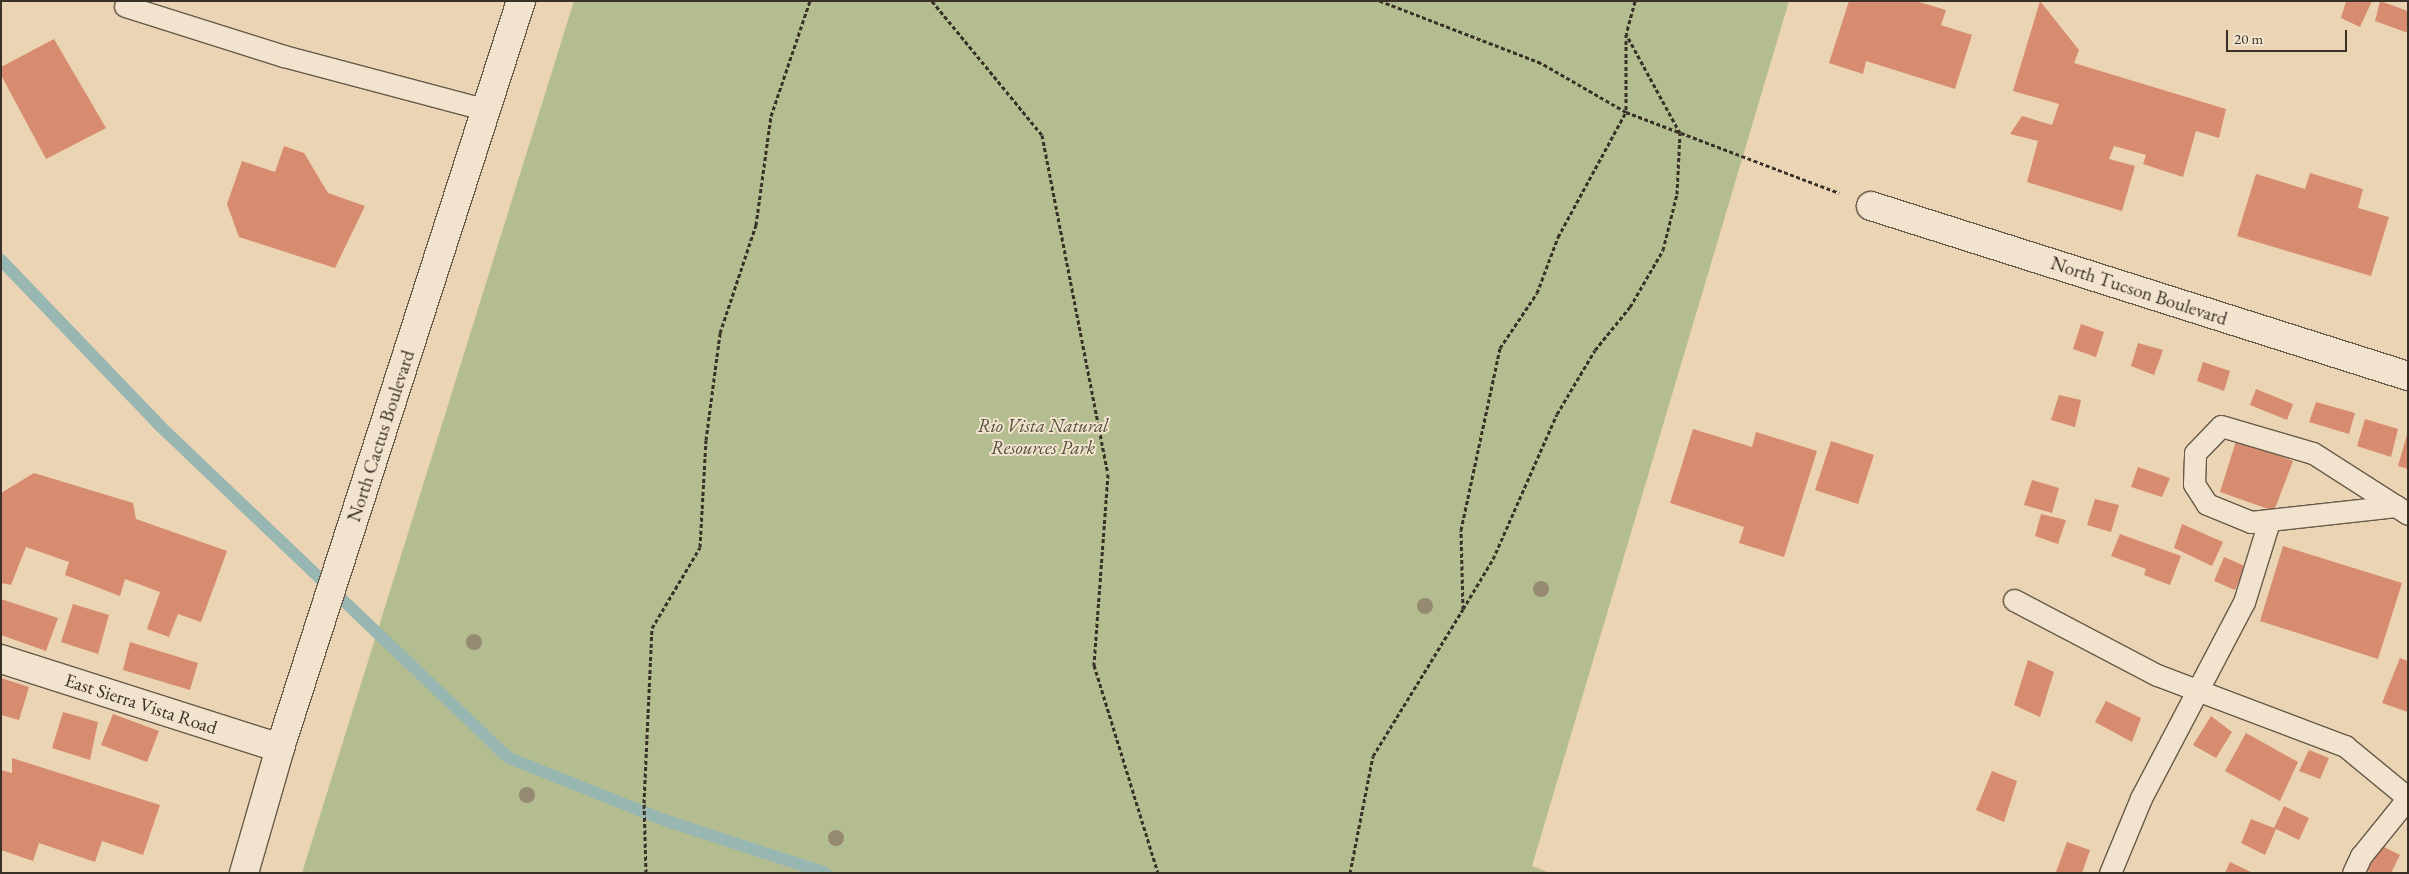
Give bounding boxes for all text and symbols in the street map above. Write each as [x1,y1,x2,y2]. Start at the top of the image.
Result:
scale bar [2229,20,2350,52]
text: 20 m [2234,29,2263,48]
street label: North Tucson Boulevard [2048,252,2230,330]
street label: North Cactus Boulevard [342,347,420,525]
park label: Rio Vista Natural Resources Park [977,415,1109,459]
street label: East Sierra Vista Road [62,669,220,739]

